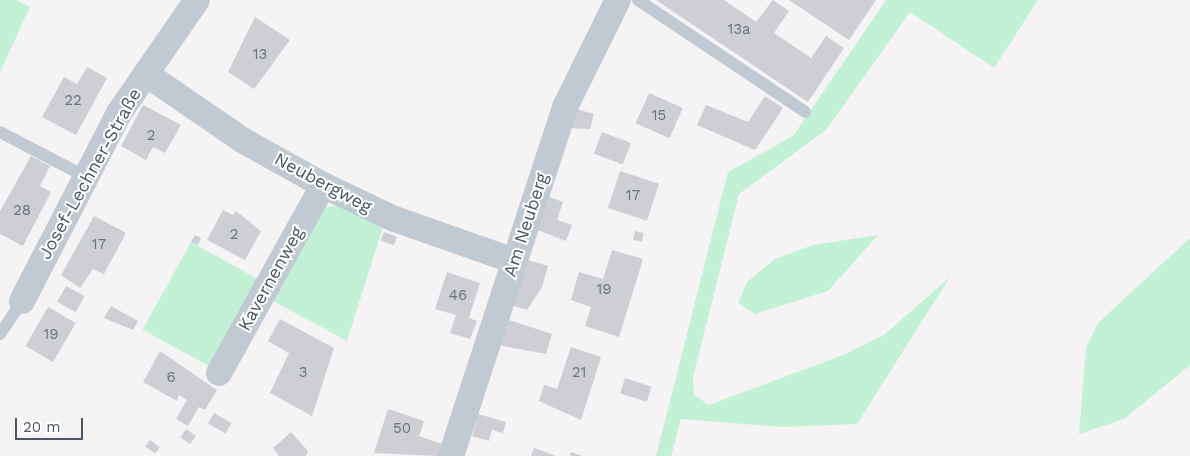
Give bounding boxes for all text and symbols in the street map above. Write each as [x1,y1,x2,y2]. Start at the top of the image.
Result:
house number: 13a [727,21,751,39]
house number: 13 [253,46,267,64]
street label: Josef-Lechner-Straße [34,85,146,263]
house number: 22 [64,92,82,110]
house number: 15 [652,107,666,125]
house number: 2 [147,127,155,145]
street label: Neubergweg [271,148,375,218]
street label: Am Neuberg [499,170,553,280]
house number: 17 [626,187,640,205]
house number: 28 [13,202,31,220]
street label: Kavernenweg [233,223,309,335]
house number: 2 [230,226,238,244]
house number: 17 [92,236,106,254]
house number: 19 [596,281,612,299]
house number: 46 [449,287,467,305]
house number: 19 [43,326,59,344]
house number: 3 [299,364,307,382]
house number: 21 [572,364,586,382]
house number: 6 [166,369,176,387]
scale bar [18,408,85,440]
text: 20 m [23,418,61,436]
house number: 50 [393,420,411,438]

